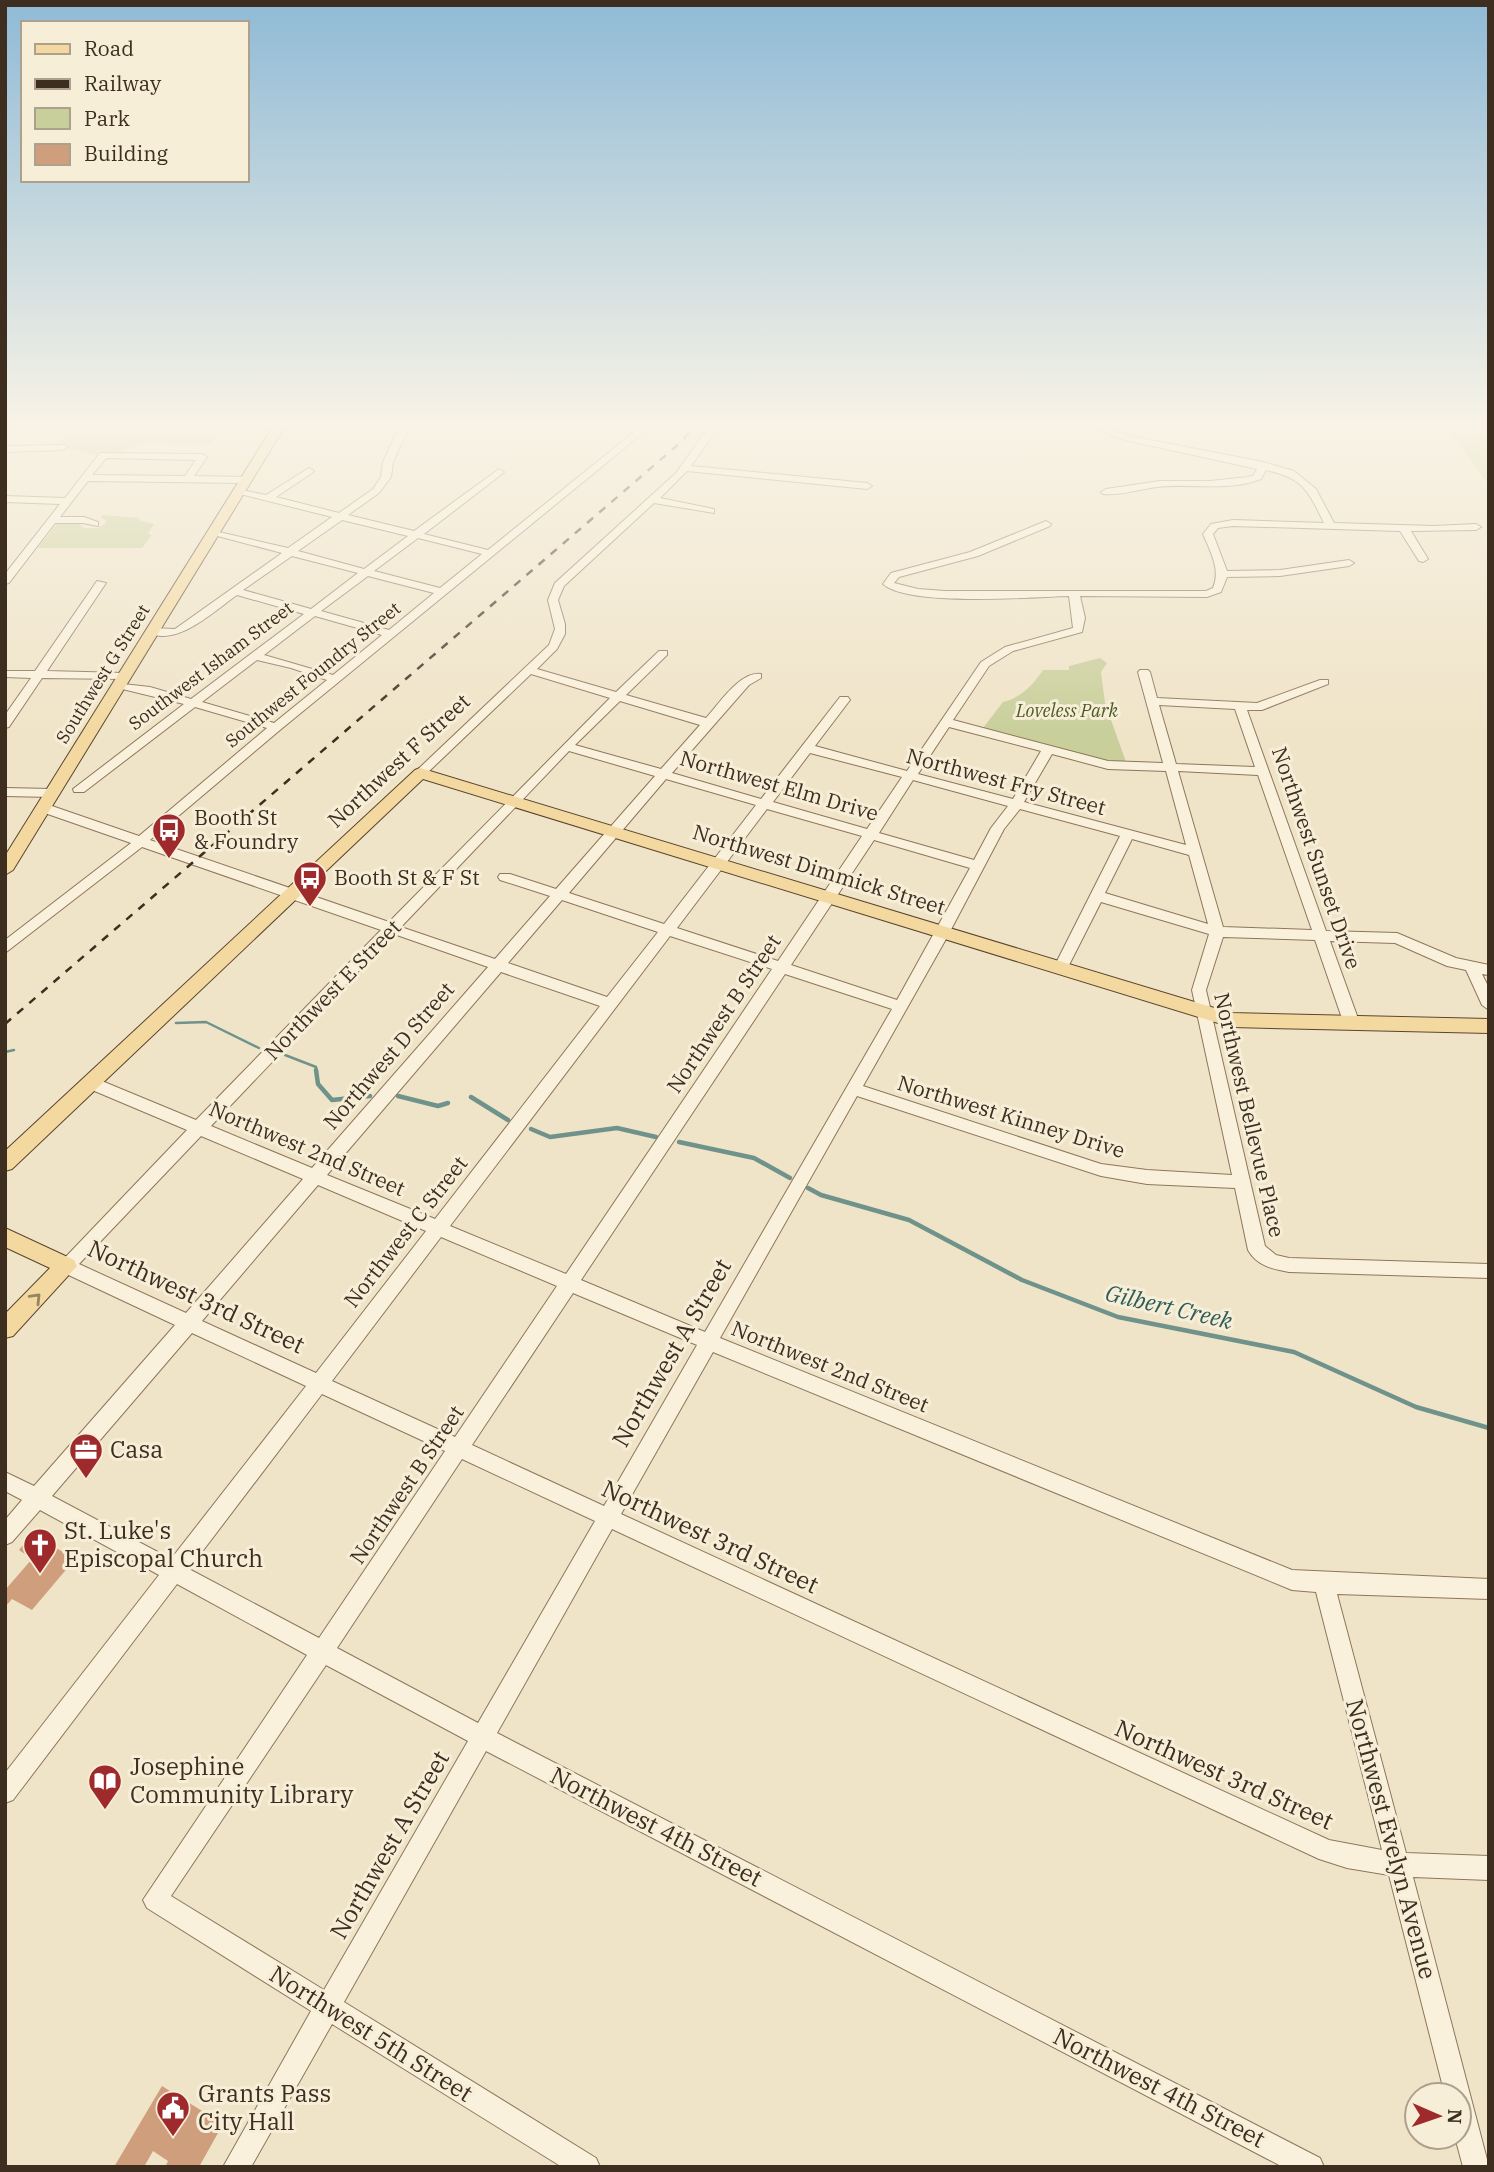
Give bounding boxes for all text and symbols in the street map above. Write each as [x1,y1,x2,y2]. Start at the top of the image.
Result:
legend [21,21,248,182]
text: Road [84,34,134,62]
text: Railway [84,69,162,97]
text: Park [84,104,131,132]
text: Building [84,139,169,167]
street label: Southwest Isham Street [124,596,297,735]
street label: Southwest Foundry Street [220,597,405,753]
street label: Southwest G Street [51,600,155,748]
street label: Northwest F Street [321,687,475,833]
park label: Loveless Park [1015,699,1119,722]
street label: Northwest Fry Street [903,741,1109,821]
street label: Northwest Elm Drive [677,743,882,827]
street label: Northwest Sunset Drive [1266,743,1368,973]
place label: Booth St & Foundry [194,803,299,855]
bus stop icon: Booth St & Foundry [150,811,188,860]
street label: Northwest Dimmick Street [690,817,949,921]
bus stop icon: Booth St & F St [291,859,329,908]
place label: Booth St & F St [334,863,480,891]
street label: Northwest E Street [258,913,407,1066]
street label: Northwest B Street [660,929,787,1098]
street label: Northwest D Street [317,976,460,1135]
street label: Northwest Bellevue Place [1208,990,1292,1240]
street label: Northwest Kinney Drive [894,1068,1128,1164]
street label: Northwest 2nd Street [205,1094,410,1202]
street label: Northwest C Street [337,1150,473,1313]
street label: Northwest 3rd Street [83,1232,310,1360]
street label: Northwest A Street [604,1252,738,1453]
water label: Gilbert Creek [1103,1277,1237,1335]
one-way arrow [27,1293,40,1306]
street label: Northwest 2nd Street [728,1314,933,1418]
street label: Northwest B Street [343,1400,470,1569]
office icon: Casa [67,1431,105,1480]
place label: Casa [110,1433,163,1465]
street label: Northwest 3rd Street [597,1472,824,1600]
place label: St. Luke's Episcopal Church [64,1514,263,1574]
church icon: St. Luke's Episcopal Church [21,1526,59,1575]
street label: Northwest Evelyn Avenue [1339,1695,1445,1983]
street label: Northwest 3rd Street [1110,1712,1339,1837]
street label: Northwest A Street [322,1744,456,1945]
place label: Josephine Community Library [130,1750,353,1810]
street label: Northwest 4th Street [545,1759,768,1893]
library icon: Josephine Community Library [86,1762,124,1811]
street label: Northwest 5th Street [264,1958,479,2109]
street label: Northwest 4th Street [1048,2020,1271,2154]
place label: Grants Pass City Hall [198,2077,331,2137]
north arrow [1403,2081,1473,2151]
public building icon: Grants Pass City Hall [154,2089,192,2138]
text: N [1443,2109,1467,2125]

